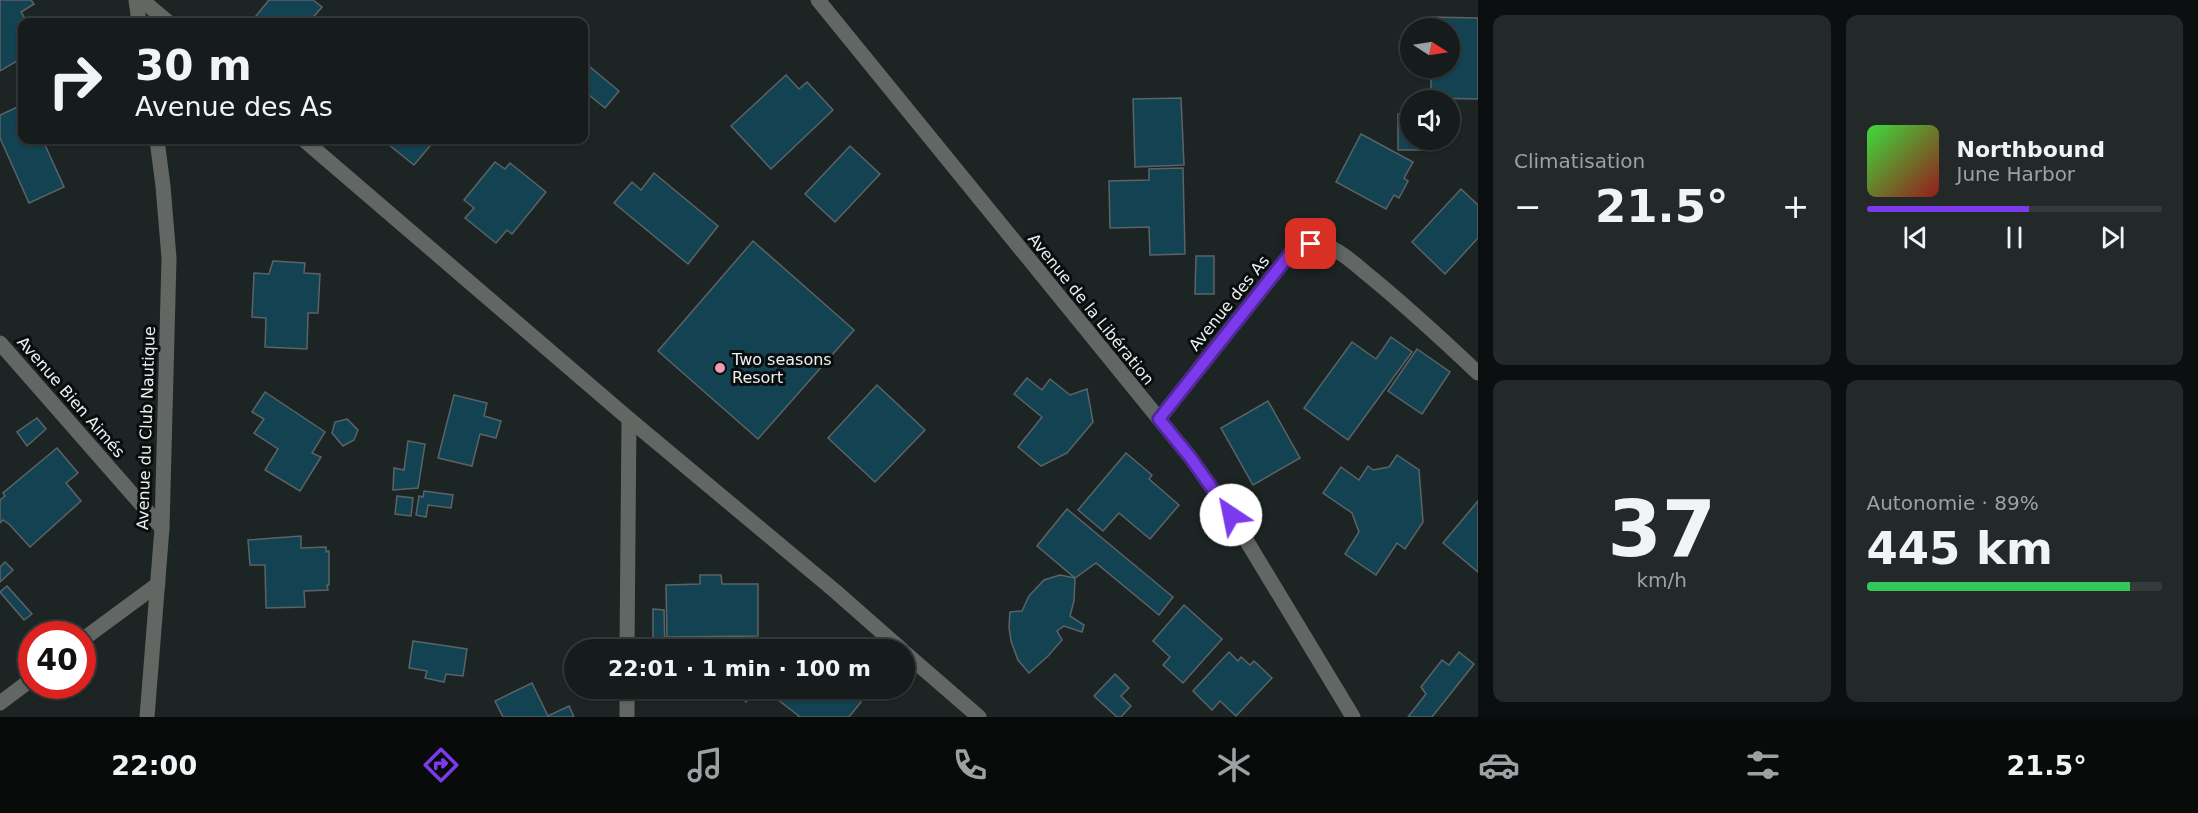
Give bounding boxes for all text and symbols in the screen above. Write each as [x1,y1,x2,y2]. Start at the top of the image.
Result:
north arrow [1400,18,1460,78]
map controls [1400,18,1460,150]
text: 30 m [135,41,252,90]
icon: right [36,42,114,120]
button: sound [1400,90,1460,150]
text: Avenue des As [135,91,333,122]
text: Northbound [1957,137,2105,162]
text: Climatisation [1514,149,1645,173]
text: June Harbor [1957,162,2075,186]
text: 21.5° [1595,180,1729,233]
text: − [1514,187,1542,226]
text: + [1782,187,1810,226]
pin [1285,218,1336,269]
icon: previous [1899,221,1932,254]
icon: pause [1998,221,2031,254]
icon: next [2096,221,2129,254]
icon: arrive [1294,227,1327,260]
street label: Avenue de la Libération [1024,229,1158,389]
street label: Avenue des As [1185,251,1273,355]
street label: Avenue du Club Nautique [133,326,159,530]
street label: Avenue Bien Aimés [13,333,129,461]
place label: Two seasons Resort [731,350,832,387]
marker: Two seasons Resort [713,361,727,375]
position arrow [1199,483,1263,547]
text: 37 [1607,484,1716,574]
text: Autonomie · 89% [1867,491,2039,515]
text: 445 km [1867,522,2053,575]
text: km/h [1637,568,1687,592]
speed limit sign: 40 [18,621,96,699]
text: 22:01 · 1 min · 100 m [608,656,871,681]
icon: directions [420,744,462,786]
icon: music [684,744,726,786]
icon: phone [949,744,991,786]
icon: climate [1213,744,1255,786]
icon: car [1478,744,1520,786]
icon: filters [1742,744,1784,786]
text: 22:00 [111,750,197,781]
text: 21.5° [2007,750,2087,781]

